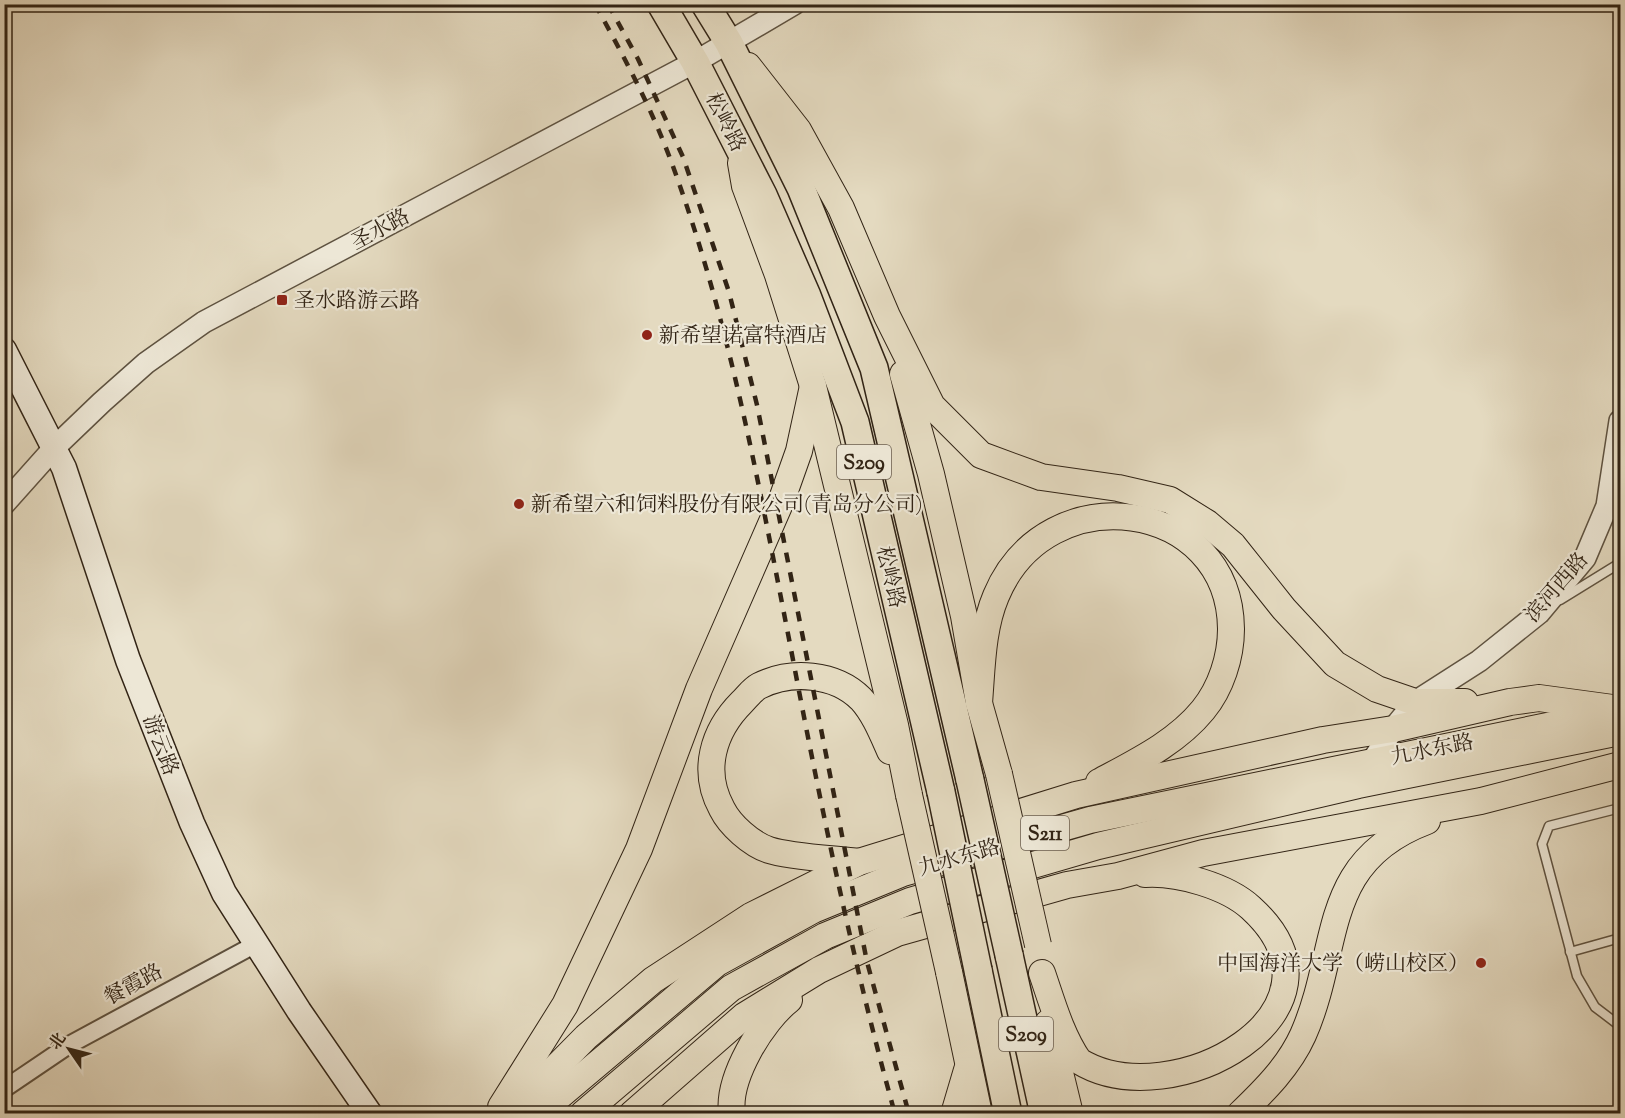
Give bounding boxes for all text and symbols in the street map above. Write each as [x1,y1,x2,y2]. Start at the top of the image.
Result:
street label: 松岭路 [697,88,752,158]
street label: 圣水路 [346,203,416,259]
place label: 圣水路游云路 [294,287,420,317]
marker: 圣水路游云路 [275,293,289,307]
place label: 新希望诺富特酒店 [659,322,827,352]
marker: 新希望诺富特酒店 [640,328,654,342]
road number: S209 [837,445,891,479]
place label: 新希望六和饲料股份有限公司(青岛分公司) [531,491,923,521]
marker: 新希望六和饲料股份有限公司(青岛分公司) [512,497,526,511]
street label: 松岭路 [867,543,911,612]
street label: 滨河西路 [1519,547,1596,630]
street label: 游云路 [134,711,184,781]
street label: 九水东路 [1388,728,1476,774]
road number: S211 [1021,816,1069,850]
street label: 九水东路 [915,833,1004,885]
place label: 中国海洋大学（崂山校区） [1217,950,1469,980]
marker: 中国海洋大学（崂山校区） [1474,956,1488,970]
street label: 餐霞路 [99,958,169,1014]
road number: S209 [999,1017,1053,1051]
north arrow [39,1019,99,1079]
text: 北 [45,1029,73,1055]

